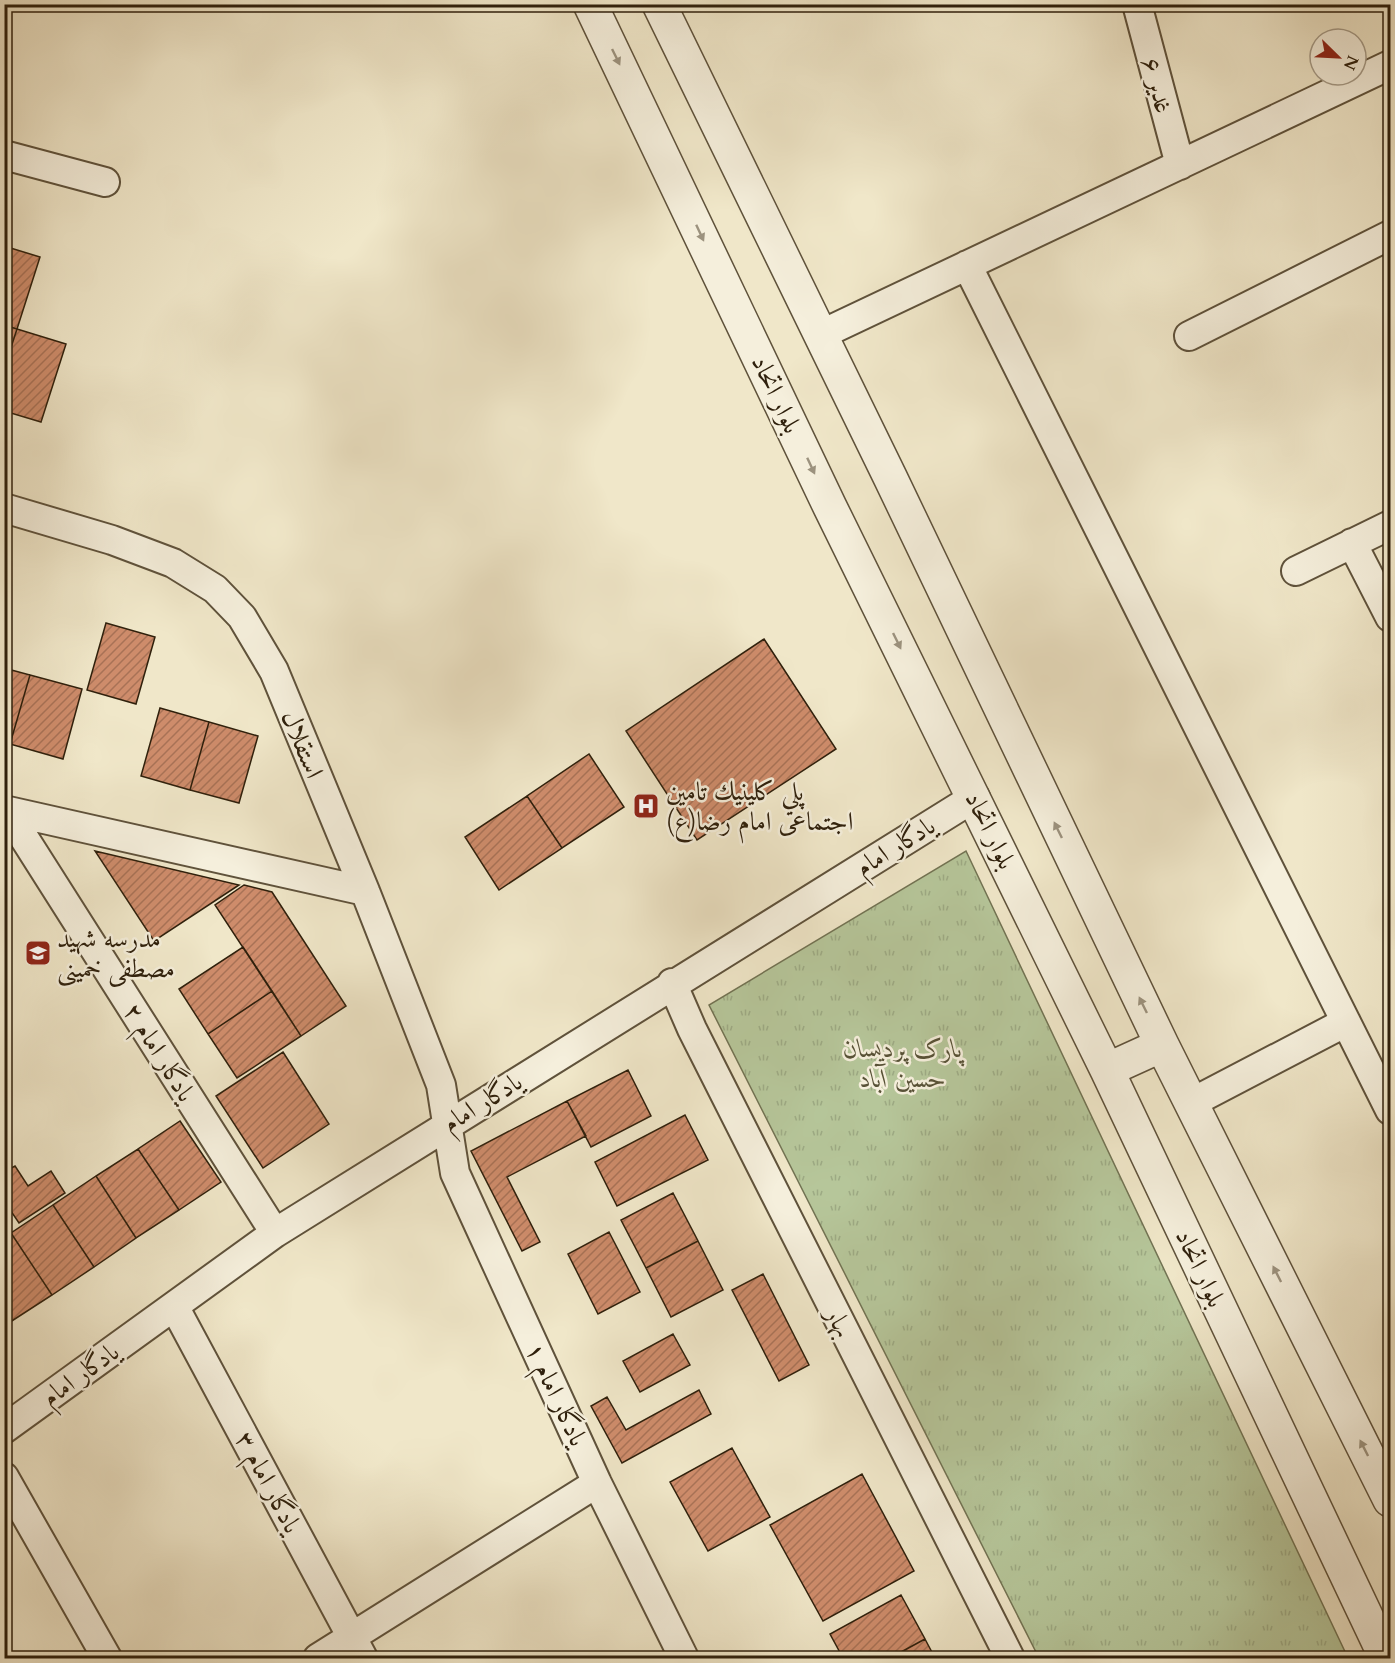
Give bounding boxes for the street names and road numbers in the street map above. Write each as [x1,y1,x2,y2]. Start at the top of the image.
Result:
street label: غدیر ۶ [1133,53,1182,117]
street label: بلوار اتحاد [743,349,810,439]
street label: استقلال [273,705,332,783]
street label: بلوار اتحاد [957,785,1024,875]
street label: یادگار امام [848,807,946,889]
street label: یادگار امام ۲ [111,996,205,1113]
street label: یادگار امام [435,1063,533,1145]
street label: بلوار اتحاد [1167,1223,1234,1313]
street label: بهار [816,1298,862,1344]
street label: یادگار امام [34,1333,131,1419]
street label: یادگار امام ۱ [513,1337,597,1456]
street label: یادگار امام ۳ [223,1425,311,1543]

